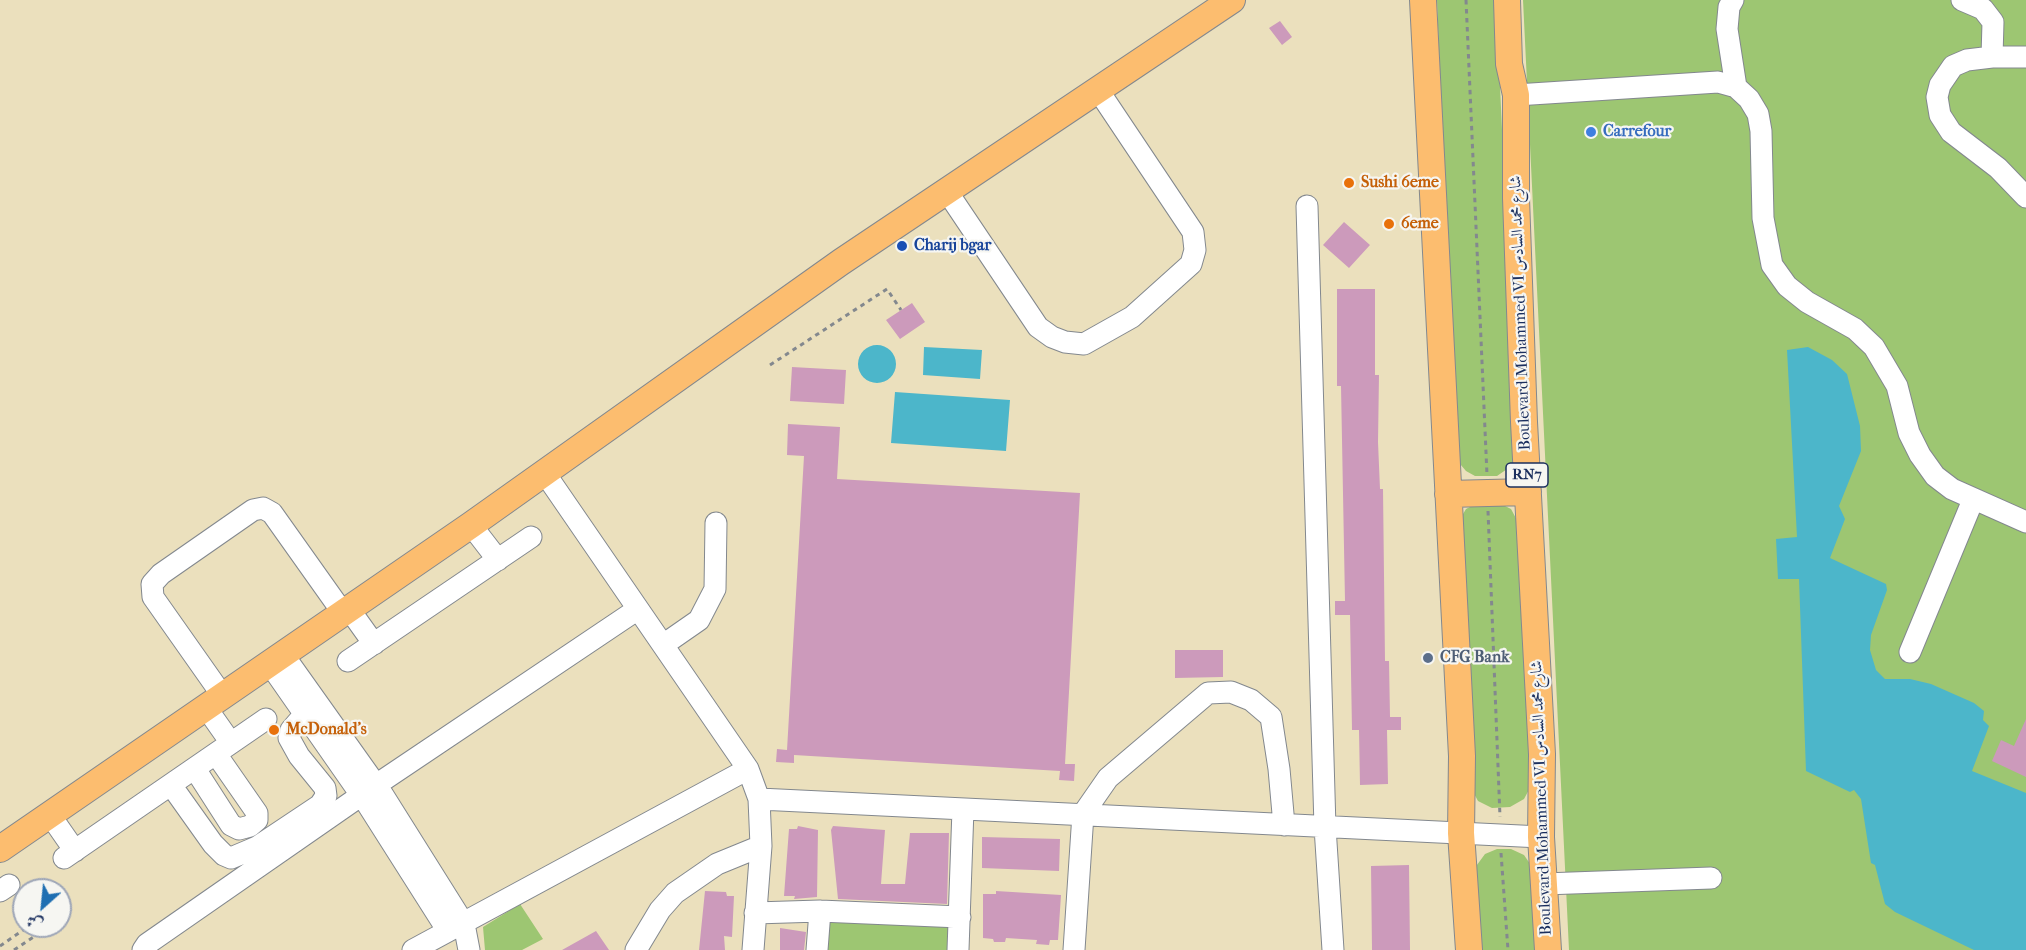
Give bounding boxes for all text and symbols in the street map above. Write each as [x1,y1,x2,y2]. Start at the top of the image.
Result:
place label: Carrefour [1603,122,1671,142]
marker: Carrefour [1584,125,1598,139]
place label: Sushi 6eme [1361,173,1439,193]
street label: Boulevard Mohammed VI شارع محمد السادس [1507,175,1535,451]
marker: Sushi 6eme [1342,176,1356,190]
place label: 6eme [1401,214,1439,234]
marker: 6eme [1382,217,1396,231]
place label: Charij bgar [914,236,991,256]
marker: Charij bgar [895,239,909,253]
road number: RN7 [1506,463,1548,487]
place label: CFG Bank [1440,648,1509,668]
marker: CFG Bank [1421,651,1435,665]
street label: Boulevard Mohammed VI شارع محمد السادس [1528,660,1556,936]
place label: McDonald's [286,720,367,740]
marker: McDonald's [267,723,281,737]
north arrow [12,878,72,938]
text: ش [23,911,46,935]

